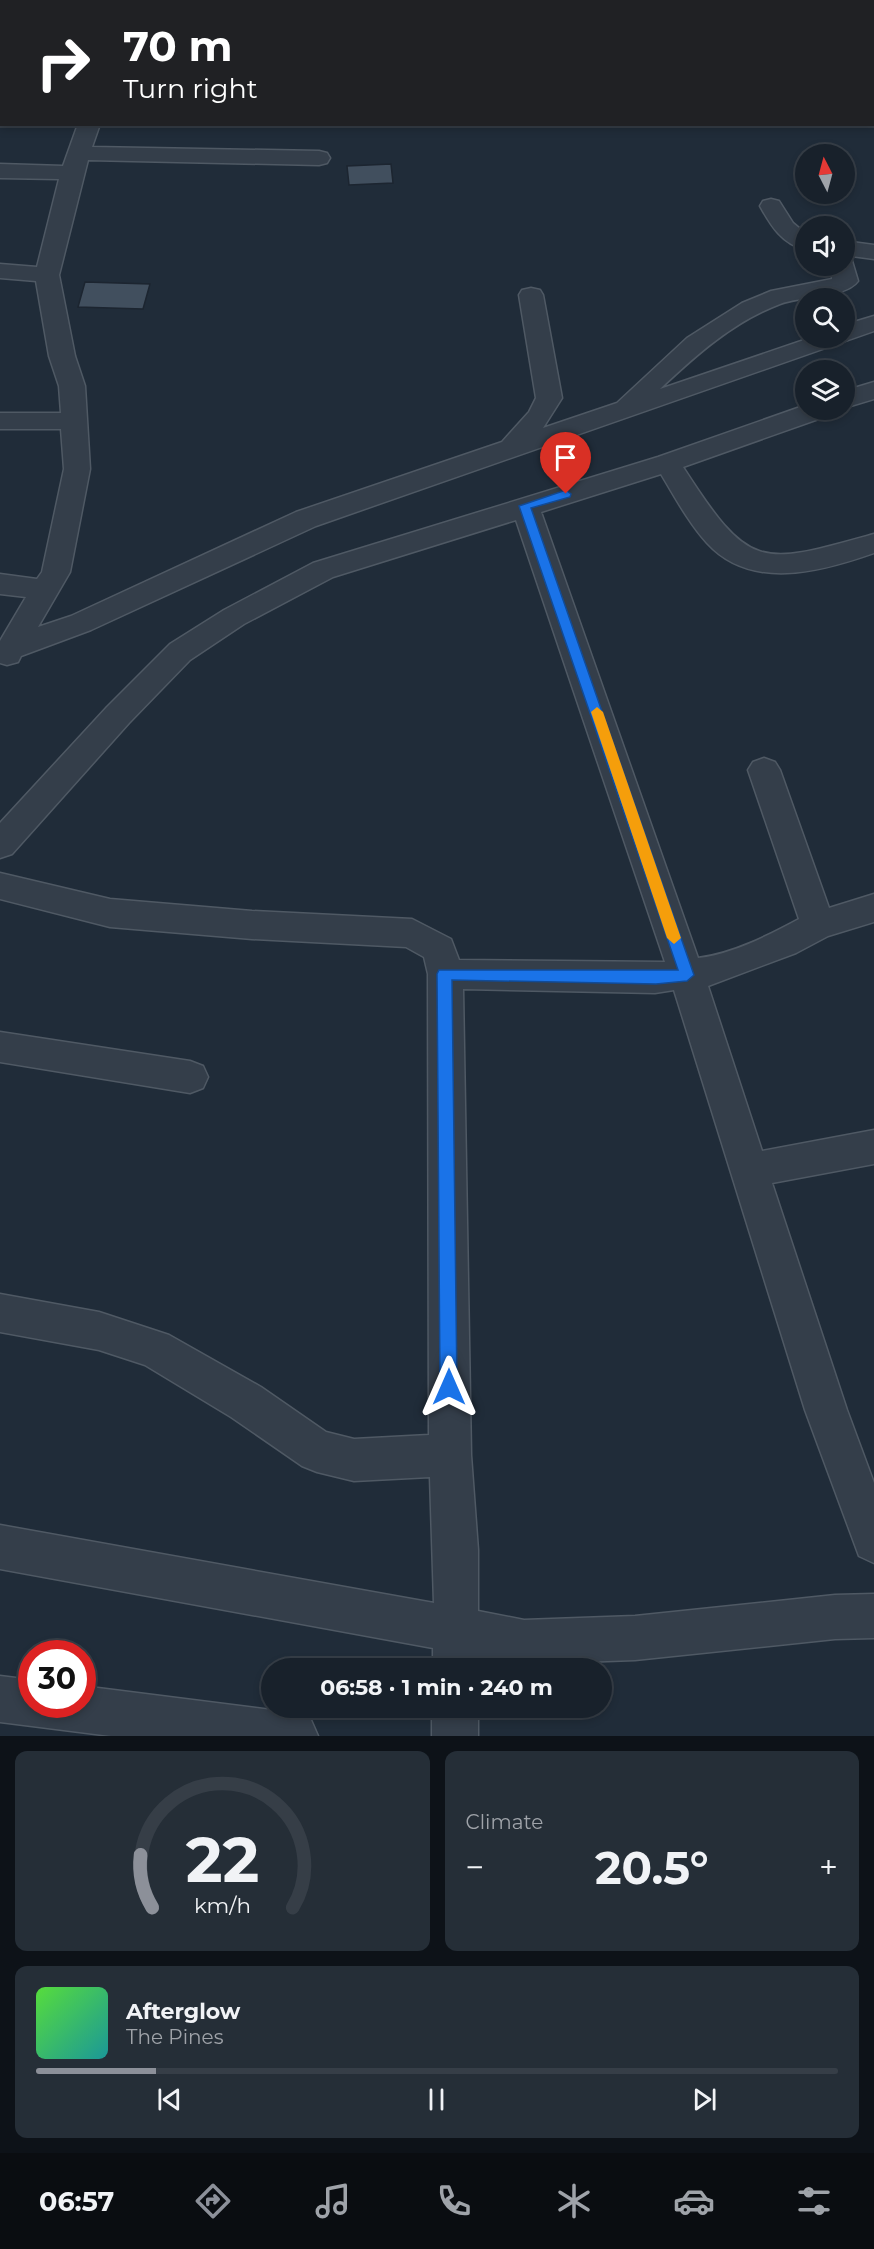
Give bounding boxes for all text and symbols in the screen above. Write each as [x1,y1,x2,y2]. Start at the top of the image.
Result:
text: 70 m [123,20,233,72]
icon: right [24,24,102,102]
text: Turn right [123,72,258,105]
north arrow [795,144,855,204]
map controls [795,144,855,420]
button: sound [795,216,855,276]
button: search [795,288,855,348]
button: layers [795,360,855,420]
pin [540,432,591,494]
icon: arrive [549,441,582,474]
position arrow [417,1355,481,1419]
speed limit sign: 30 [18,1640,96,1718]
text: 06:58 · 1 min · 240 m [320,1674,553,1701]
text: Climate [466,1810,543,1834]
text: 22 [185,1822,259,1898]
text: 20.5° [595,1840,709,1895]
text: − [466,1847,484,1887]
text: + [819,1847,838,1887]
text: km/h [194,1892,251,1918]
text: Afterglow [126,1998,240,2025]
text: The Pines [126,2025,223,2049]
icon: previous [153,2083,186,2116]
icon: pause [420,2083,453,2116]
icon: next [688,2083,721,2116]
icon: directions [192,2180,234,2222]
icon: music [312,2180,354,2222]
icon: phone [433,2180,475,2222]
icon: climate [553,2180,595,2222]
icon: car [673,2180,715,2222]
icon: filters [793,2180,835,2222]
text: 06:57 [39,2185,114,2218]

